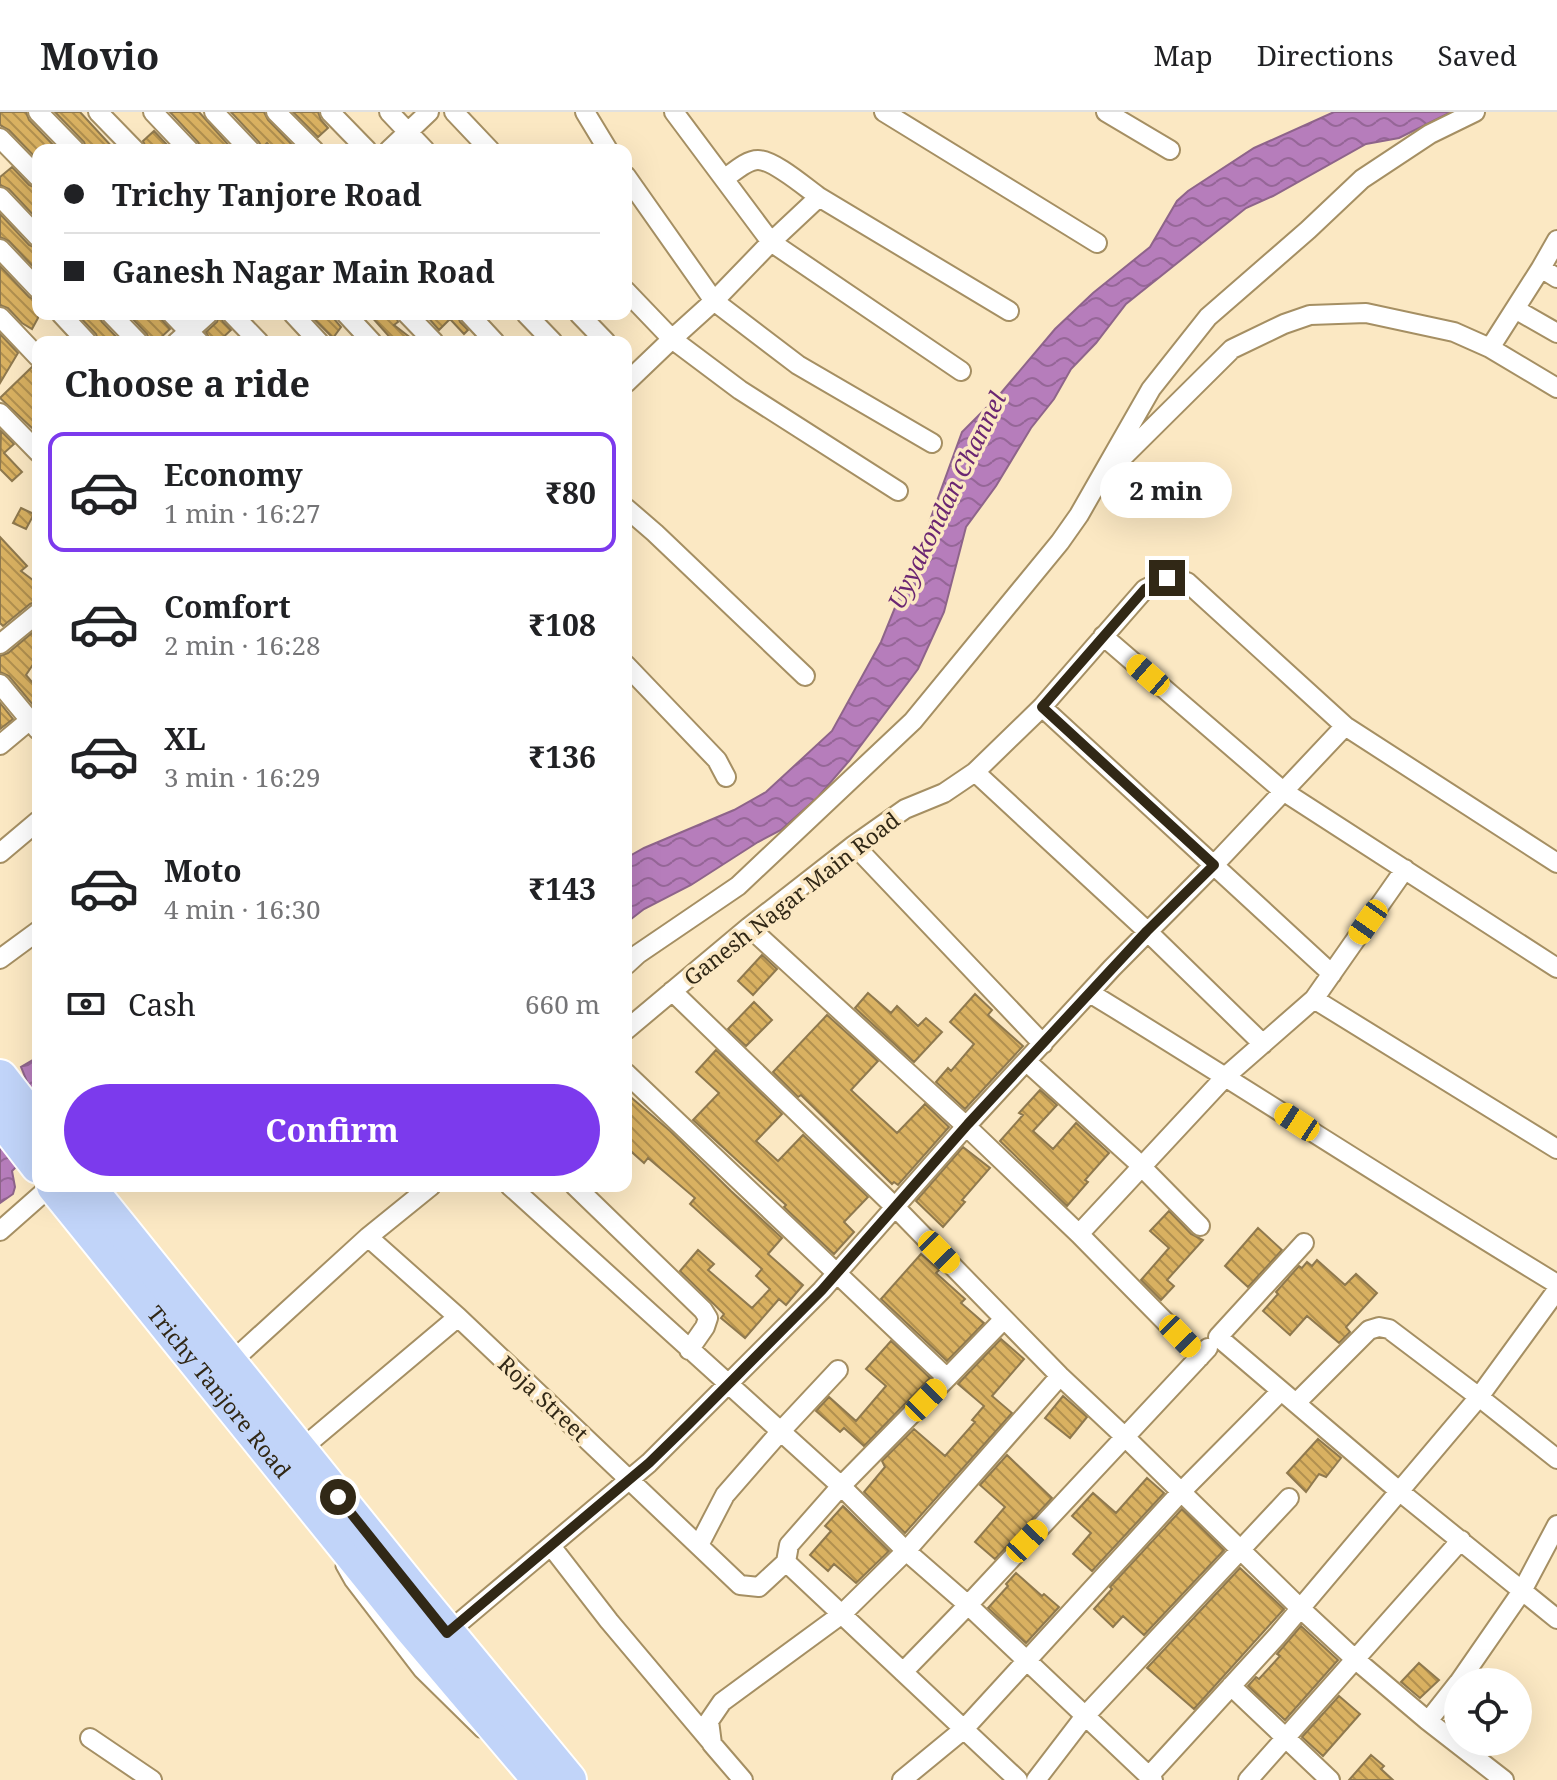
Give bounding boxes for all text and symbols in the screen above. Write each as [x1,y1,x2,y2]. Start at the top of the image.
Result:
text: Movio [40,29,159,81]
text: Map [1153,36,1213,74]
text: Directions [1257,36,1394,74]
text: Saved [1438,36,1517,74]
text: Trichy Tanjore Road [112,174,422,215]
text: Ganesh Nagar Main Road [112,251,495,292]
text: Choose a ride [64,359,310,408]
water label: Uyyakondan Channel [879,385,1013,614]
text: Economy [164,454,303,495]
icon: car [68,456,140,528]
callout: 2 min [1101,462,1233,518]
text: ₹80 [545,472,596,513]
text: 2 min [1129,472,1203,508]
text: 1 min · 16:27 [164,495,321,531]
route end [1149,560,1185,596]
text: Comfort [164,586,291,627]
icon: car [68,588,140,660]
text: ₹108 [528,604,596,645]
text: 2 min · 16:28 [164,627,321,663]
car [1122,650,1174,700]
text: XL [164,718,206,759]
icon: car [68,720,140,792]
text: ₹136 [528,736,596,777]
text: 3 min · 16:29 [164,759,321,795]
street label: Ganesh Nagar Main Road [677,804,905,992]
text: Moto [164,850,242,891]
icon: car [68,852,140,924]
text: ₹143 [528,868,596,909]
text: 4 min · 16:30 [164,891,321,927]
car [1344,895,1392,949]
icon: cash [64,982,108,1026]
text: Cash [128,984,196,1025]
text: 660 m [525,986,600,1022]
button: Confirm [64,1084,600,1176]
car [1270,1099,1324,1145]
car [914,1226,964,1278]
street label: Trichy Tanjore Road [141,1299,299,1484]
car [1155,1310,1205,1362]
street label: Roja Street [492,1348,596,1448]
car [901,1374,951,1426]
route start [320,1479,356,1515]
car [1002,1515,1052,1567]
map controls [1444,1668,1532,1756]
button: locate [1444,1668,1532,1756]

